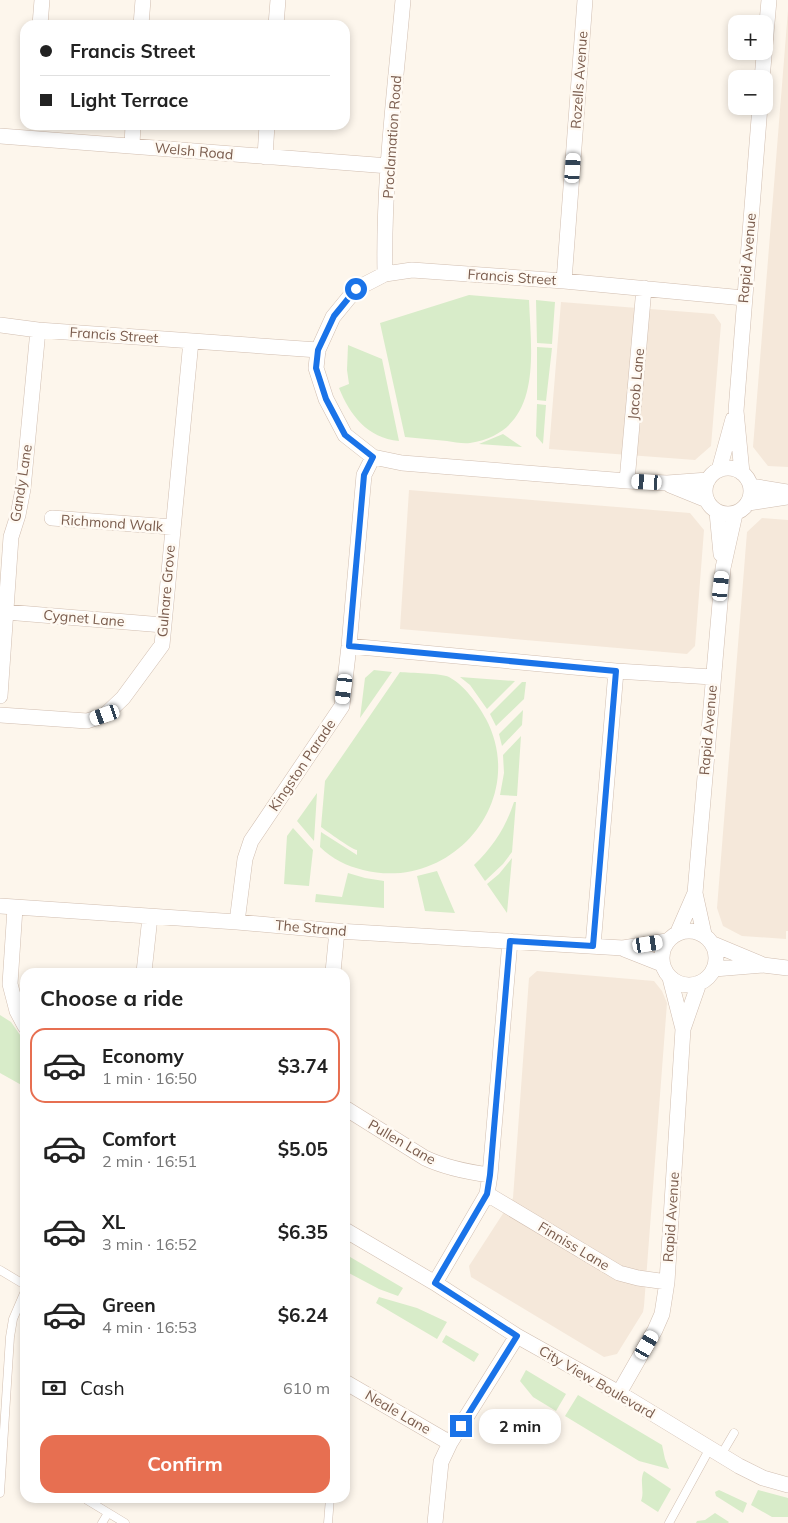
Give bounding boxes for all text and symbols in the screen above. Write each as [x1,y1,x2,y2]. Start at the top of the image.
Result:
map controls [728,15,773,115]
button: + [728,15,773,60]
street label: Rozells Avenue [567,30,591,130]
text: Francis Street [70,39,195,63]
button: − [728,70,773,115]
street label: Proclamation Road [379,75,405,199]
text: Light Terrace [70,88,188,112]
street label: Welsh Road [154,139,234,163]
car [564,153,581,183]
street label: Rapid Avenue [734,212,760,304]
street label: Francis Street [467,265,557,289]
route start [345,278,367,300]
street label: Francis Street [69,323,159,347]
street label: Jacob Lane [624,348,648,420]
street label: Gandy Lane [6,443,36,523]
car [631,474,662,490]
street label: Richmond Walk [60,510,164,536]
street label: Gulnare Grove [153,544,179,638]
car [711,570,730,602]
street label: Cygnet Lane [43,605,125,631]
car [334,673,353,705]
street label: Rapid Avenue [695,684,721,776]
car [88,703,121,727]
street label: Kingston Parade [265,716,339,814]
street label: The Strand [275,916,347,940]
car [632,934,663,954]
text: Choose a ride [40,984,183,1012]
icon: car [42,1043,87,1088]
text: Economy [102,1044,184,1068]
text: $3.74 [278,1054,328,1078]
text: 1 min · 16:50 [102,1068,197,1088]
street label: Pullen Lane [365,1115,439,1169]
icon: car [42,1126,87,1171]
text: Comfort [102,1127,176,1151]
text: $5.05 [278,1137,328,1161]
text: 2 min · 16:51 [102,1151,197,1171]
street label: Rapid Avenue [659,1171,683,1263]
icon: car [42,1209,87,1254]
text: XL [102,1210,125,1234]
street label: Finniss Lane [535,1218,613,1274]
text: $6.35 [278,1220,328,1244]
text: 3 min · 16:52 [102,1234,197,1254]
icon: car [42,1292,87,1337]
text: Green [102,1293,156,1317]
text: $6.24 [278,1303,328,1327]
text: 4 min · 16:53 [102,1317,197,1337]
car [633,1328,660,1362]
street label: City View Boulevard [536,1341,658,1423]
icon: cash [40,1374,68,1402]
text: Cash [80,1376,125,1400]
text: 610 m [283,1378,330,1398]
street label: Neale Lane [362,1386,434,1438]
callout: 2 min [478,1408,561,1444]
route end [450,1415,472,1437]
text: 2 min [499,1416,541,1436]
button: Confirm [40,1435,330,1493]

